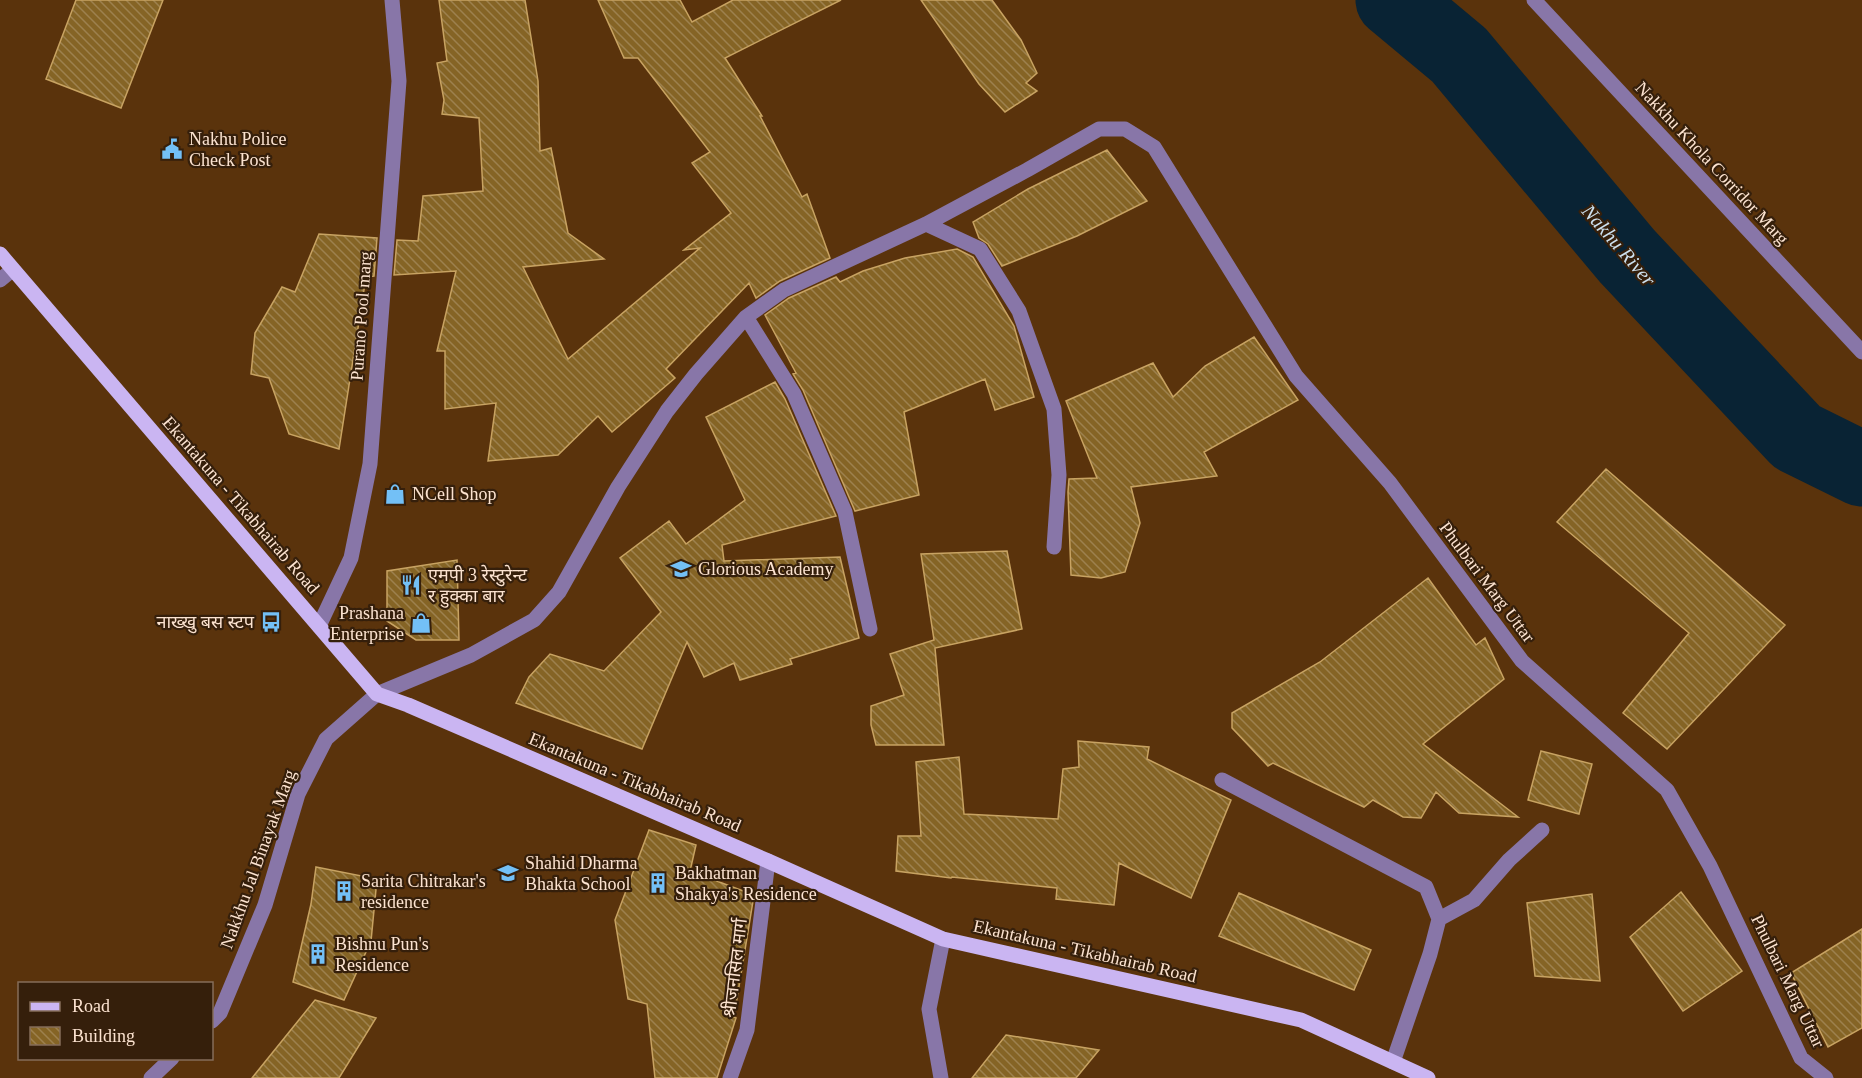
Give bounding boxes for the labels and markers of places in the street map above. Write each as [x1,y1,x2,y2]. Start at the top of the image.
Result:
place label: Nakhu Police Check Post [189,129,286,170]
public building icon: Nakhu Police Check Post [160,137,184,161]
shop icon: NCell Shop [383,482,407,506]
place label: NCell Shop [412,484,497,504]
school or university icon: Glorious Academy [669,557,693,581]
place label: Glorious Academy [698,559,833,579]
place label: एमपी 3 रेस्टुरेन्ट र हुक्का बार [428,564,528,608]
restaurant icon: एमपी 3 रेस्टुरेन्ट र हुक्का बार [399,573,423,597]
place label: Prashana Enterprise [330,603,404,644]
bus stop icon: नाख्खु बस स्टप [259,610,283,634]
shop icon: Prashana Enterprise [409,611,433,635]
place label: नाख्खु बस स्टप [156,612,255,634]
place label: Shahid Dharma Bhakta School [525,853,637,894]
school or university icon: Shahid Dharma Bhakta School [496,861,520,885]
place label: Bakhatman Shakya's Residence [675,863,817,904]
place label: Sarita Chitrakar's residence [361,871,486,912]
building icon: Bakhatman Shakya's Residence [646,871,670,895]
building icon: Sarita Chitrakar's residence [332,879,356,903]
place label: Bishnu Pun's Residence [335,934,429,975]
building icon: Bishnu Pun's Residence [306,942,330,966]

